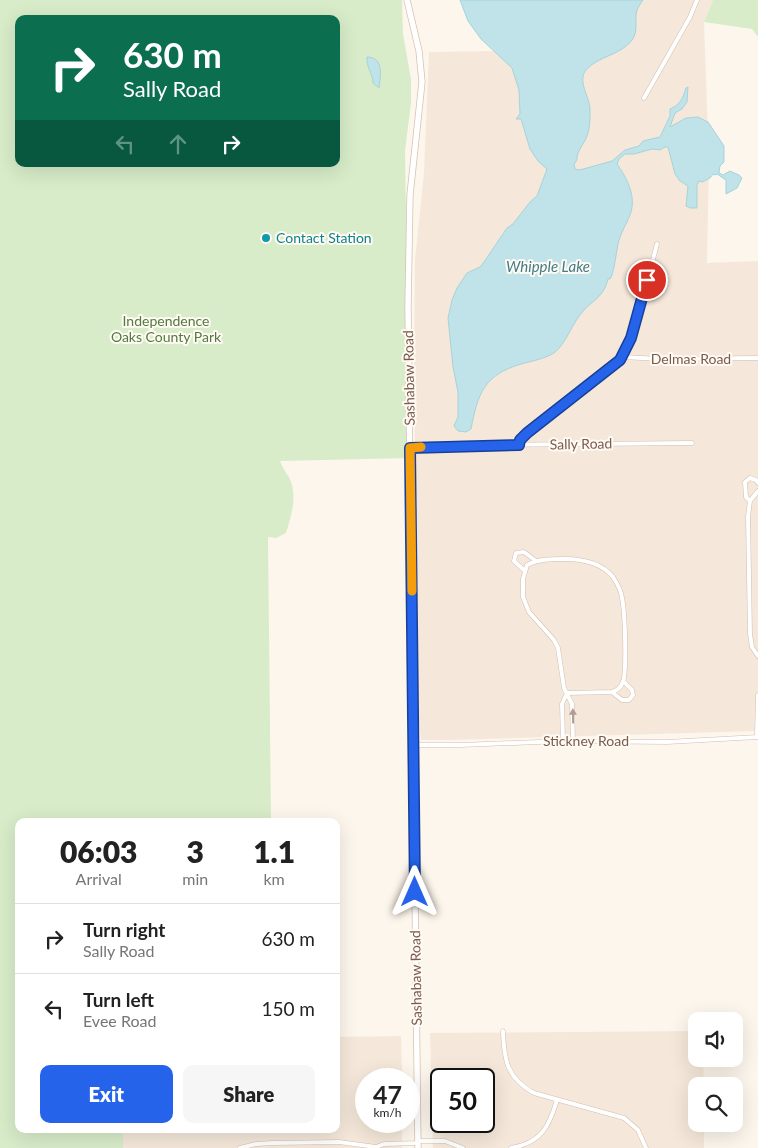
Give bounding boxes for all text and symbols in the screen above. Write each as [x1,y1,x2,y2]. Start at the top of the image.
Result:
text: 630 m [123,33,222,75]
icon: right [40,35,105,100]
text: Sally Road [123,75,221,102]
icon: left [111,130,139,158]
icon: ahead [164,130,192,158]
icon: right [217,130,245,158]
place label: Contact Station [276,229,372,246]
marker: Contact Station [260,232,272,244]
water label: Whipple Lake [506,257,590,275]
pin [626,259,668,301]
icon: arrive [633,266,661,294]
park label: Independence Oaks County Park [111,312,222,345]
street label: Sashabaw Road [399,330,418,426]
street label: Delmas Road [651,350,731,367]
street label: Sally Road [550,434,612,453]
one-way arrow [569,708,577,724]
street label: Stickney Road [543,732,629,749]
text: 06:03 [60,833,137,869]
text: 3 [187,833,204,869]
text: 1.1 [253,833,295,869]
position arrow [388,865,440,917]
text: Arrival [76,869,122,888]
text: min [182,869,208,888]
text: km [263,869,285,888]
text: Turn right [83,918,165,941]
icon: right [40,925,68,953]
text: 630 m [261,927,315,950]
street label: Sashabaw Road [406,930,425,1026]
text: Sally Road [83,941,155,960]
text: Turn left [83,988,154,1011]
icon: left [40,995,68,1023]
text: 150 m [261,997,315,1020]
text: Evee Road [83,1011,156,1030]
map controls [688,1012,743,1132]
button: sound [688,1012,743,1067]
button: Exit [40,1065,173,1123]
button: Share [183,1065,315,1123]
speed limit sign: 50 [430,1068,495,1133]
button: search [688,1077,743,1132]
text: 47 [373,1079,402,1109]
text: km/h [373,1105,402,1120]

